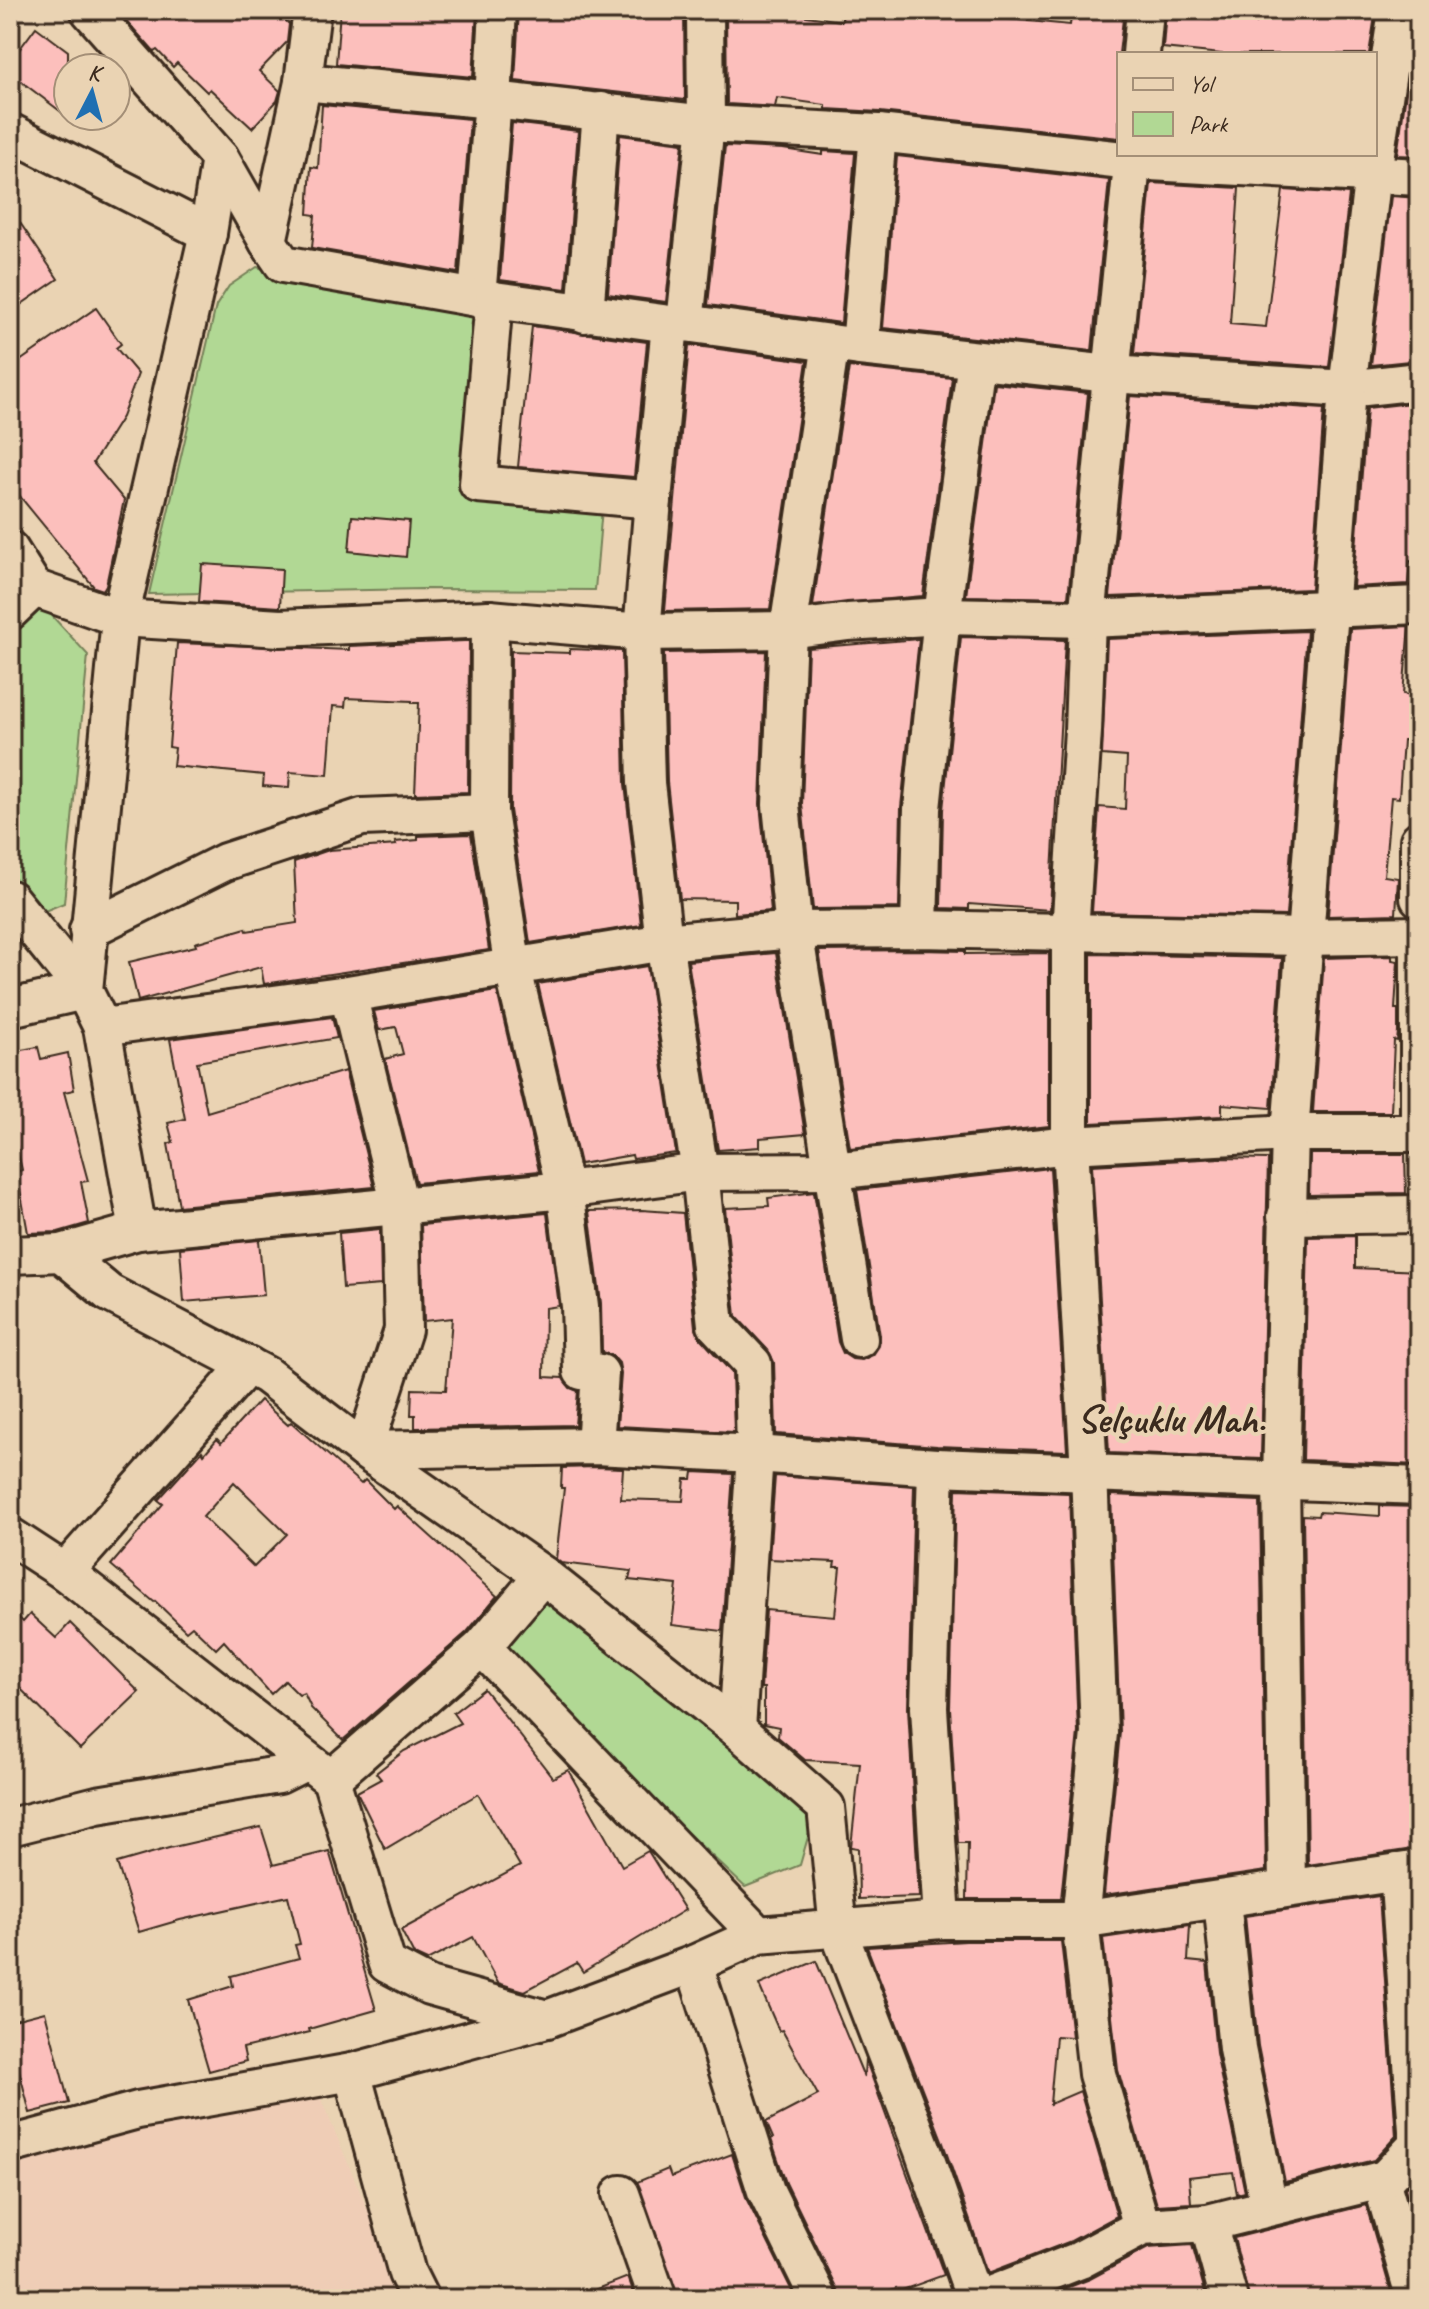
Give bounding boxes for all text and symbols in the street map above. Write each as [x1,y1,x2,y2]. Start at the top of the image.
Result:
north arrow [52,52,132,132]
legend [1117,52,1377,156]
text: K [87,59,106,88]
text: Yol [1189,69,1216,99]
text: Park [1189,109,1229,139]
district label: Selçuklu Mah. [1077,1394,1266,1444]

